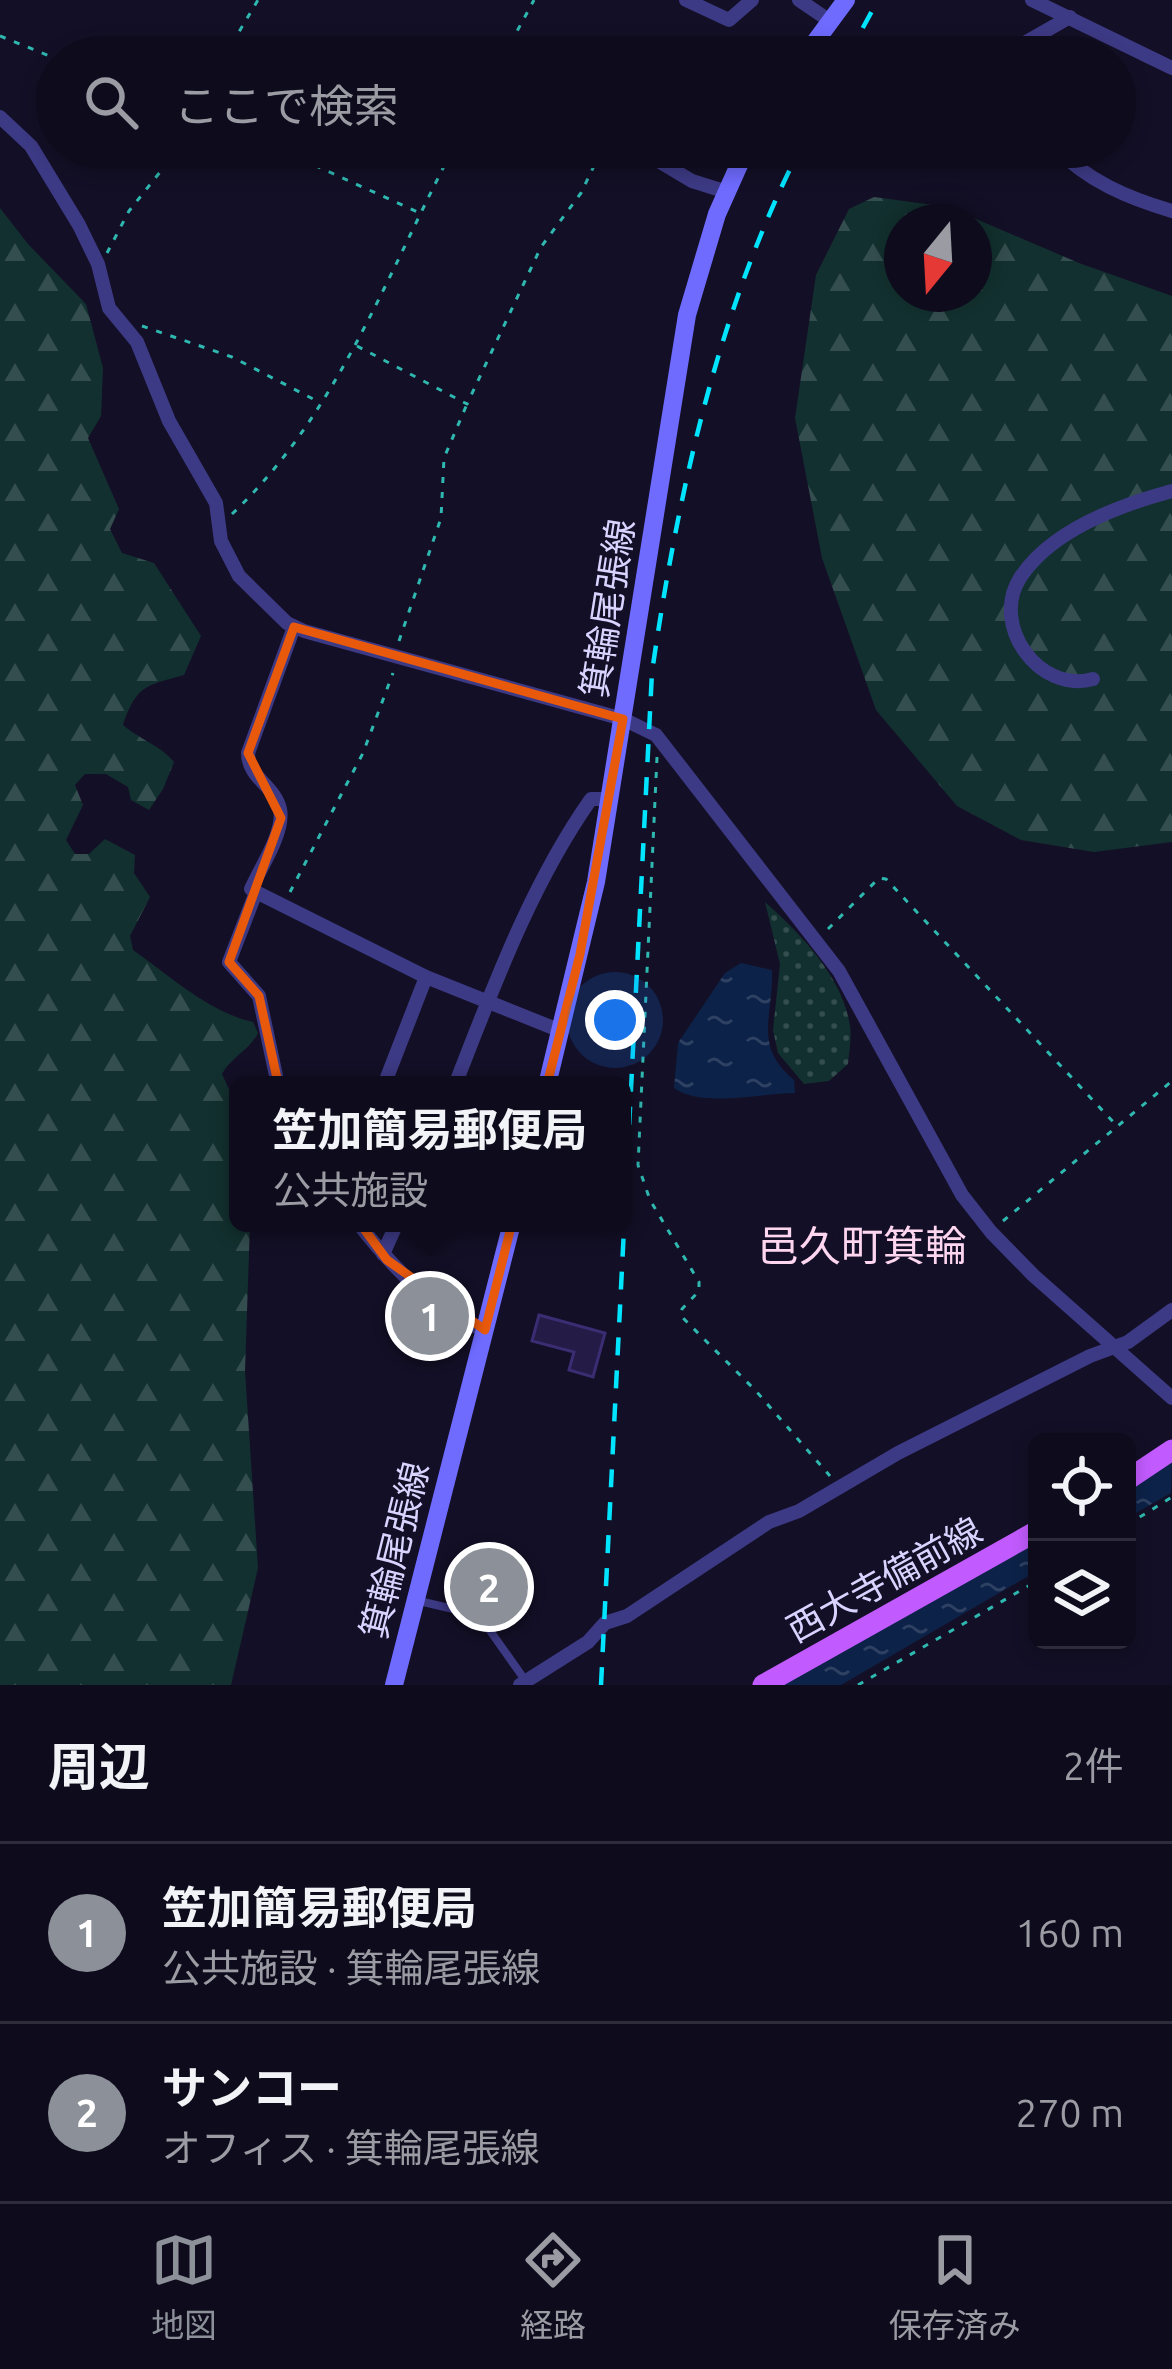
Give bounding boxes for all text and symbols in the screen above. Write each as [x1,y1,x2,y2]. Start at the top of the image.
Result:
search box [36,36,1136,168]
icon: search [78,69,144,135]
text: ここで検索 [174,80,399,131]
north arrow [884,204,992,312]
street label: 箕輪尾張線 [573,516,641,700]
your location [585,990,645,1050]
popup [229,1076,631,1232]
text: 笠加簡易郵便局 [272,1104,588,1155]
text: 公共施設 [272,1168,429,1211]
district label: 邑久町箕輪 [757,1222,967,1269]
pin: 1 [391,1271,469,1361]
map controls [1028,1433,1136,1649]
button: locate [1028,1433,1136,1541]
street label: 箕輪尾張線 [352,1458,436,1642]
street label: 西大寺備前線 [780,1509,988,1649]
button: layers [1028,1541,1136,1649]
pin: 2 [450,1542,528,1632]
text: 周辺 [48,1737,150,1795]
text: 2件 [1063,1744,1124,1787]
text: 笠加簡易郵便局 [162,1882,477,1933]
text: 1 [76,1911,98,1954]
text: 160 m [1015,1911,1124,1954]
text: 公共施設 · 箕輪尾張線 [162,1946,540,1989]
text: サンコー [162,2062,342,2113]
text: 2 [76,2091,98,2134]
text: 270 m [1015,2091,1124,2134]
text: オフィス · 箕輪尾張線 [162,2126,540,2169]
tab: 地図 [151,2227,217,2347]
tab: 経路 [520,2227,586,2347]
tab: 保存済み [889,2227,1021,2347]

